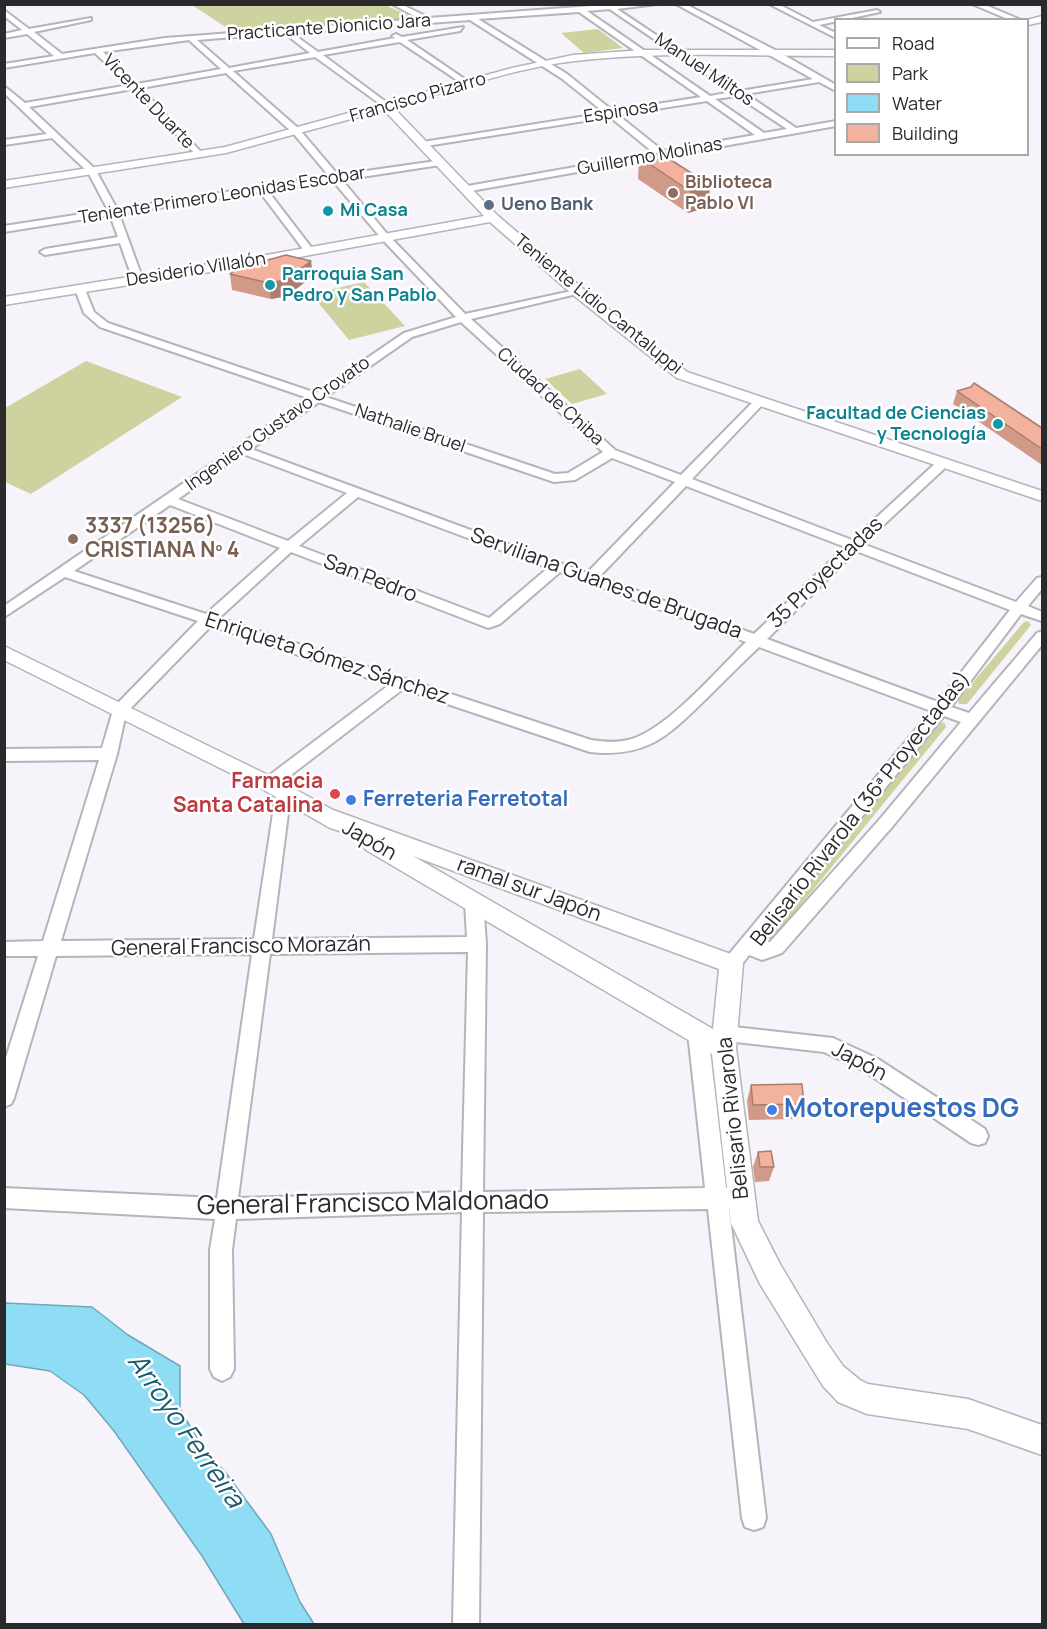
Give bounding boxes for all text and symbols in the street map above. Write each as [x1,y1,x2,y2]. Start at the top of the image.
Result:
street label: Practicante Dionicio Jara [226,10,432,46]
legend [834,18,1029,156]
street label: Manuel Miltos [650,29,758,111]
text: Road [892,31,935,55]
street label: Vicente Duarte [98,50,198,154]
text: Park [892,61,928,85]
street label: Francisco Pizarro [347,68,489,128]
text: Water [892,91,942,115]
street label: Espinosa [582,95,660,129]
text: Building [892,121,958,145]
street label: Guillermo Molinas [576,134,724,180]
street label: Teniente Primero Leonidas Escobar [77,163,367,229]
place label: Biblioteca Pablo VI [685,172,772,214]
marker: Biblioteca Pablo VI [666,186,680,200]
place label: Ueno Bank [501,194,593,216]
marker: Ueno Bank [482,198,496,212]
place label: Mi Casa [340,200,408,222]
marker: Mi Casa [321,204,335,218]
street label: Teniente Lidio Cantaluppi [510,231,686,379]
street label: Desiderio Villalón [125,248,267,292]
place label: Parroquia San Pedro y San Pablo [282,264,437,306]
marker: Parroquia San Pedro y San Pablo [263,278,277,292]
street label: Ciudad de Chiba [492,344,608,450]
street label: Ingeniero Gustavo Crovato [182,352,374,496]
street label: Nathalie Bruel [352,400,468,458]
place label: Facultad de Ciencias y Tecnología [806,403,986,446]
marker: Facultad de Ciencias y Tecnología [991,417,1005,431]
street label: 35 Proyectadas [763,512,889,634]
place label: 3337 (13256) CRISTIANA Nº 4 [85,514,240,564]
street label: Serviliana Guanes de Brugada [467,523,745,645]
marker: 3337 (13256) CRISTIANA Nº 4 [66,532,80,546]
street label: San Pedro [320,550,420,608]
street label: Enriqueta Gómez Sánchez [202,608,452,710]
street label: Belisario Rivarola (36ª Proyectadas) [746,667,976,951]
place label: Farmacia Santa Catalina [173,769,323,819]
marker: Farmacia Santa Catalina [328,787,342,801]
place label: Ferreteria Ferretotal [363,787,568,813]
marker: Ferreteria Ferretotal [344,793,358,807]
street label: Japón [337,815,401,867]
street label: ramal sur Japón [454,852,604,928]
street label: General Francisco Morazán [111,932,371,962]
street label: Belisario Rivarola [713,1036,755,1200]
street label: Japón [827,1037,891,1087]
place label: Motorepuestos DG [784,1094,1019,1126]
marker: Motorepuestos DG [765,1103,779,1117]
street label: General Francisco Maldonado [197,1185,549,1223]
water label: Arroyo Ferreira [120,1347,250,1515]

